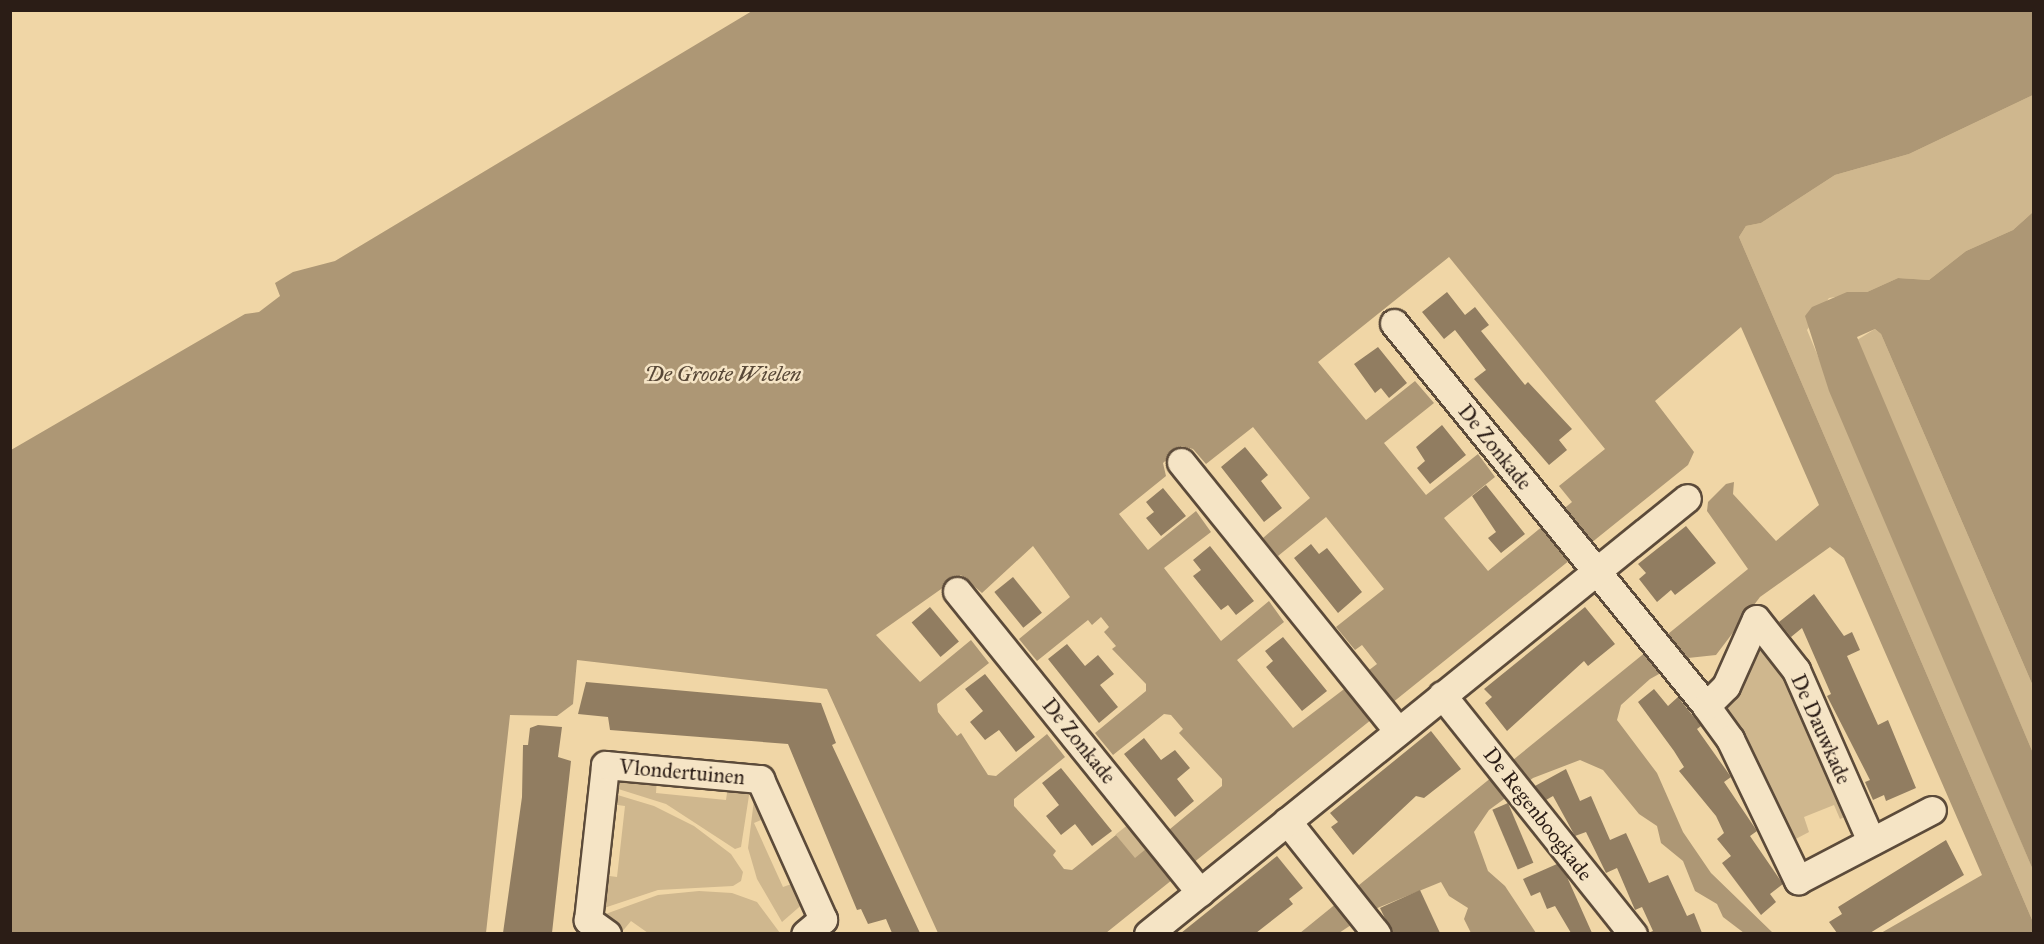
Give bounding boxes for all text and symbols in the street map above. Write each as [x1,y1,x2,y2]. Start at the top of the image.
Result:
water label: De Groote Wielen [645,361,801,387]
street label: De Zonkade [1453,399,1537,495]
street label: De Dauwkade [1786,670,1856,788]
street label: De Zonkade [1037,693,1121,789]
street label: De Regenboogkade [1478,742,1598,886]
street label: Vlondertuinen [618,754,746,790]

